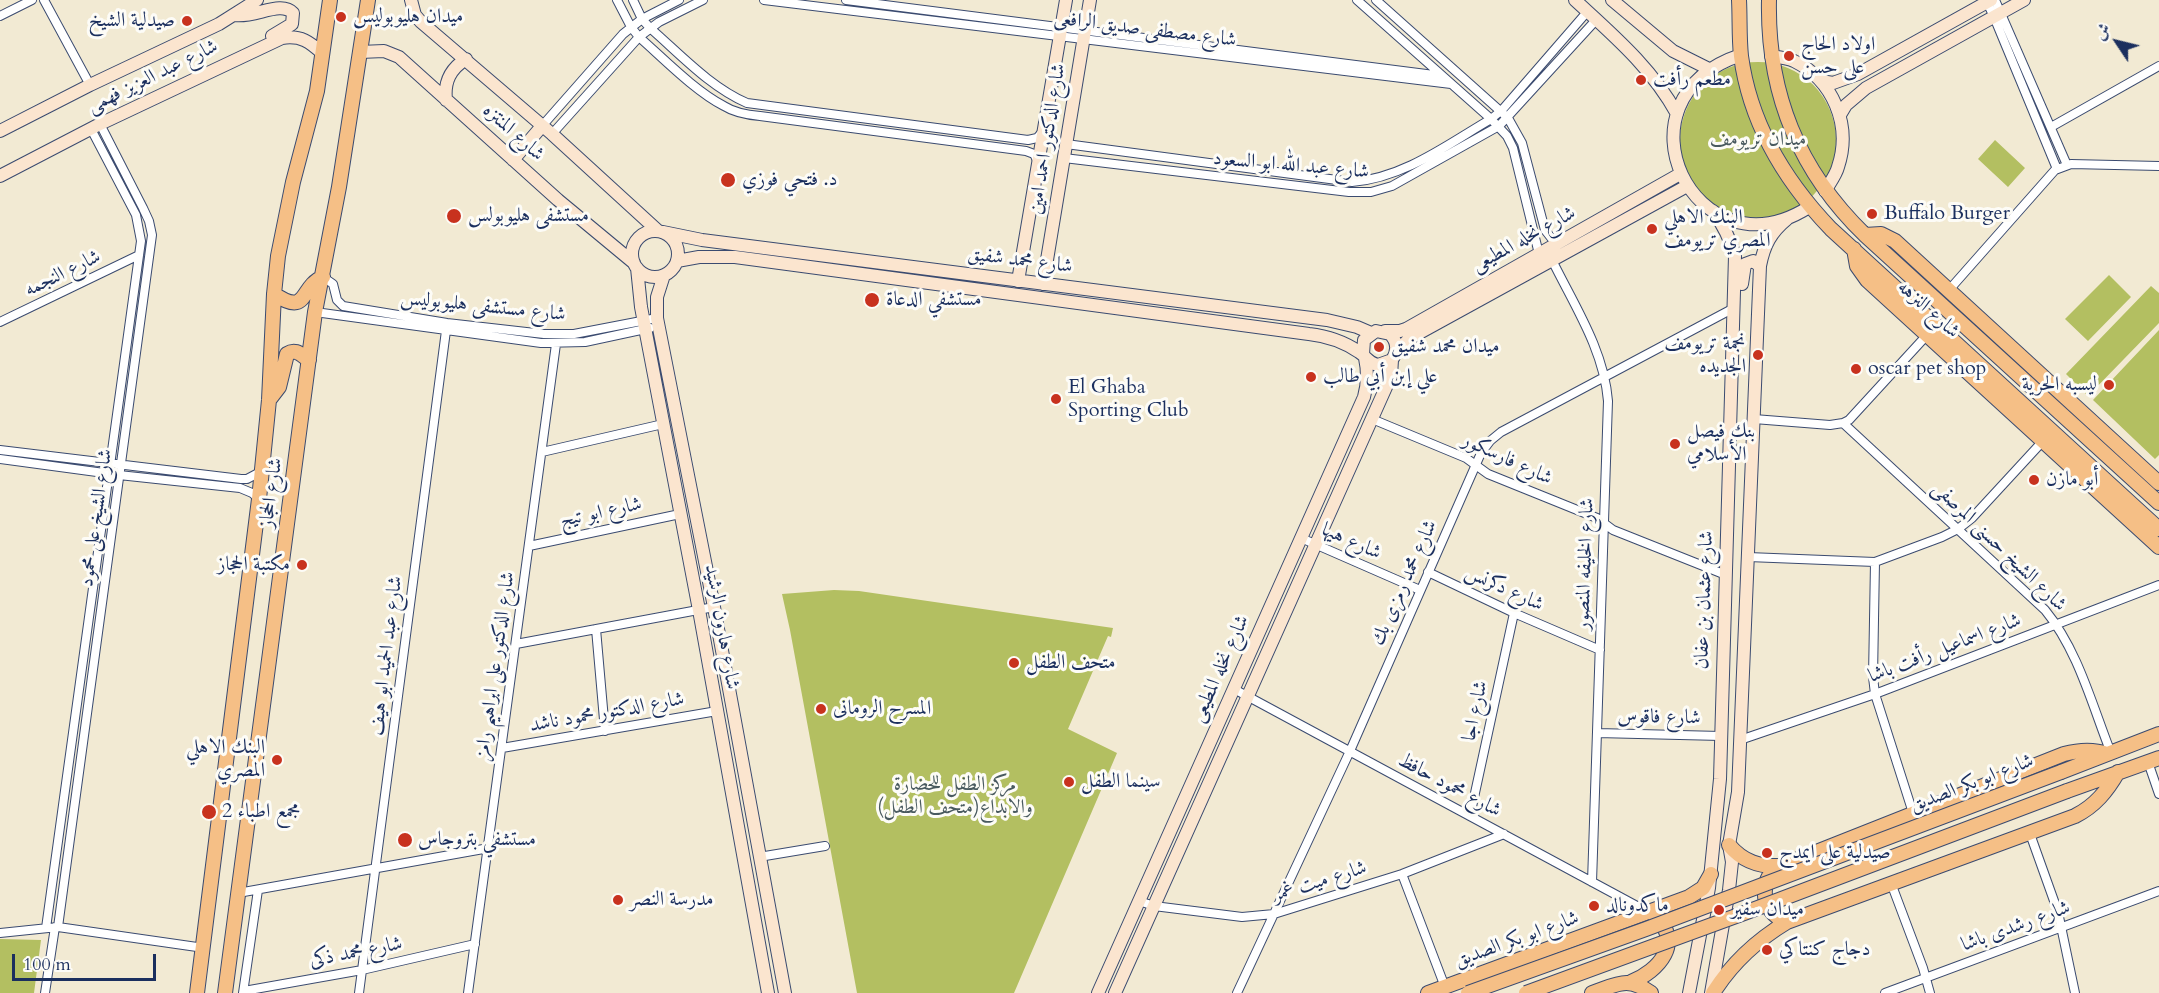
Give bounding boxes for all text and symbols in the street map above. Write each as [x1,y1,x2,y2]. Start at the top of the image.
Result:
place label: ميدان هليوبوليس [353,5,463,29]
street label: شارع مصطفى صديق الرافعى [1052,7,1238,53]
place label: صيدلية الشيخ [89,9,175,33]
marker: ميدان هليوبوليس [334,10,348,24]
north arrow [2087,12,2147,72]
marker: صيدلية الشيخ [180,14,194,28]
text: ش [2089,19,2116,44]
place label: اولاد الحاج على حسن [1801,33,1875,80]
street label: شارع عبد العزيز فهمى [84,35,222,119]
marker: اولاد الحاج على حسن [1782,49,1796,63]
street label: شارع الدكتور احمد امين [1024,62,1072,216]
place label: مطعم رأفت [1653,68,1731,92]
marker: مطعم رأفت [1634,73,1648,87]
street label: شارع المنتزه [477,99,549,167]
park label: ميدان تريومف [1710,128,1806,152]
street label: شارع عبد الله ابو السعود [1212,147,1370,185]
place label: د. فتحي فوزي [742,168,838,192]
marker: د. فتحي فوزي [719,171,737,189]
street label: شارع نخله المطيعى [1468,202,1580,278]
place label: Buffalo Burger [1884,202,2010,226]
place label: مستشفى هليوبولس [468,204,589,228]
place label: البنك الاهلي المصري تريومف [1664,206,1771,253]
marker: مستشفى هليوبولس [445,207,463,225]
marker: Buffalo Burger [1865,207,1879,221]
marker: البنك الاهلي المصري تريومف [1645,222,1659,236]
street label: شارع محمد شفيق [966,243,1074,279]
street label: شارع النجمه [21,245,105,303]
street label: شارع النزهه [1892,276,1964,344]
street label: شارع مستشفى هليوبوليس [399,286,567,328]
place label: مستشفي الدعاة [886,288,981,312]
marker: مستشفي الدعاة [863,291,881,309]
place label: نجمة تريومف الجديده [1664,332,1746,379]
place label: ميدان محمد شفيق [1391,335,1500,359]
marker: ميدان محمد شفيق [1372,340,1386,354]
marker: نجمة تريومف الجديده [1751,348,1765,362]
place label: oscar pet shop [1868,357,1986,381]
marker: oscar pet shop [1849,362,1863,376]
place label: علي إبن أبي طالب [1323,365,1438,389]
marker: علي إبن أبي طالب [1304,370,1318,384]
place label: ليسبه الحرية [2022,373,2097,397]
place label: El Ghaba Sporting Club [1068,376,1189,423]
marker: ليسبه الحرية [2102,378,2116,392]
marker: El Ghaba Sporting Club [1049,392,1063,406]
place label: بنك فيصل الأسلامي [1687,420,1755,467]
street label: شارع فارسكور [1458,429,1556,491]
marker: بنك فيصل الأسلامي [1668,437,1682,451]
street label: شارع الشيخ على محمود [75,447,119,589]
street label: شارع الحجاز [255,456,289,530]
place label: أبو مازن [2046,468,2099,492]
marker: أبو مازن [2027,473,2041,487]
street label: شارع الشيخ حسنى المرصفى [1927,477,2071,617]
street label: شارع ابو تيج [558,493,644,533]
street label: شارع الخليفه المنصور [1572,498,1600,630]
street label: شارع محمد رمزى بك [1367,517,1443,649]
street label: شارع هيها [1317,518,1385,566]
street label: شارع عثمان بن عفان [1691,530,1719,670]
place label: مكتبة الحجاز [217,553,290,577]
marker: مكتبة الحجاز [295,558,309,572]
street label: شارع دكرنس [1461,560,1547,618]
street label: شارع هارون الرشيد [698,563,744,691]
street label: شارع الدكتور على ابراهيم رامز [471,570,521,762]
street label: شارع عبد الحميد ابو هيف [365,575,409,737]
street label: شارع اسماعيل رأفت باشا [1865,609,2025,689]
street label: شارع نخله المطيعى [1187,612,1255,726]
place label: متحف الطفل [1026,651,1116,675]
marker: متحف الطفل [1007,656,1021,670]
street label: شارع اجا [1458,679,1494,743]
street label: شارع الدكتور محمود ناشد [528,688,686,738]
place label: المسرح الرومانى [833,697,931,721]
marker: المسرح الرومانى [814,702,828,716]
street label: شارع فاقوس [1617,705,1701,731]
place label: البنك الاهلي المصري [186,736,265,783]
street label: شارع محمود حافظ [1393,749,1505,823]
street label: شارع ابو بكر الصديق [1907,749,2037,819]
marker: البنك الاهلي المصري [270,753,284,767]
place label: سينما الطفل [1081,770,1161,794]
park label: مركز الطفل للحضارة والابداع(متحف الطفل) [877,773,1033,820]
marker: سينما الطفل [1062,775,1076,789]
place label: مجمع اطباء 2 [222,800,300,824]
marker: مجمع اطباء 2 [200,803,218,821]
place label: مستشفي بتروجاس [418,828,536,852]
marker: مستشفي بتروجاس [396,831,414,849]
place label: صيدلية على ايمدج [1779,841,1891,865]
marker: صيدلية على ايمدج [1760,846,1774,860]
street label: شارع ميت غمر [1270,856,1370,908]
place label: مدرسة النصر [630,888,713,912]
marker: مدرسة النصر [611,893,625,907]
place label: ماكدونالد [1606,894,1669,918]
street label: شارع رشدى باشا [1958,896,2074,958]
place label: ميدان سفير [1731,898,1804,922]
marker: ماكدونالد [1587,899,1601,913]
marker: ميدان سفير [1712,903,1726,917]
street label: شارع ابو بكر الصديق [1452,906,1582,974]
street label: شارع محمد ذكى [307,932,405,974]
place label: دجاج كنتاكي [1779,938,1870,962]
scale bar [15,942,159,980]
marker: دجاج كنتاكي [1760,943,1774,957]
text: 100 m [23,952,71,977]

